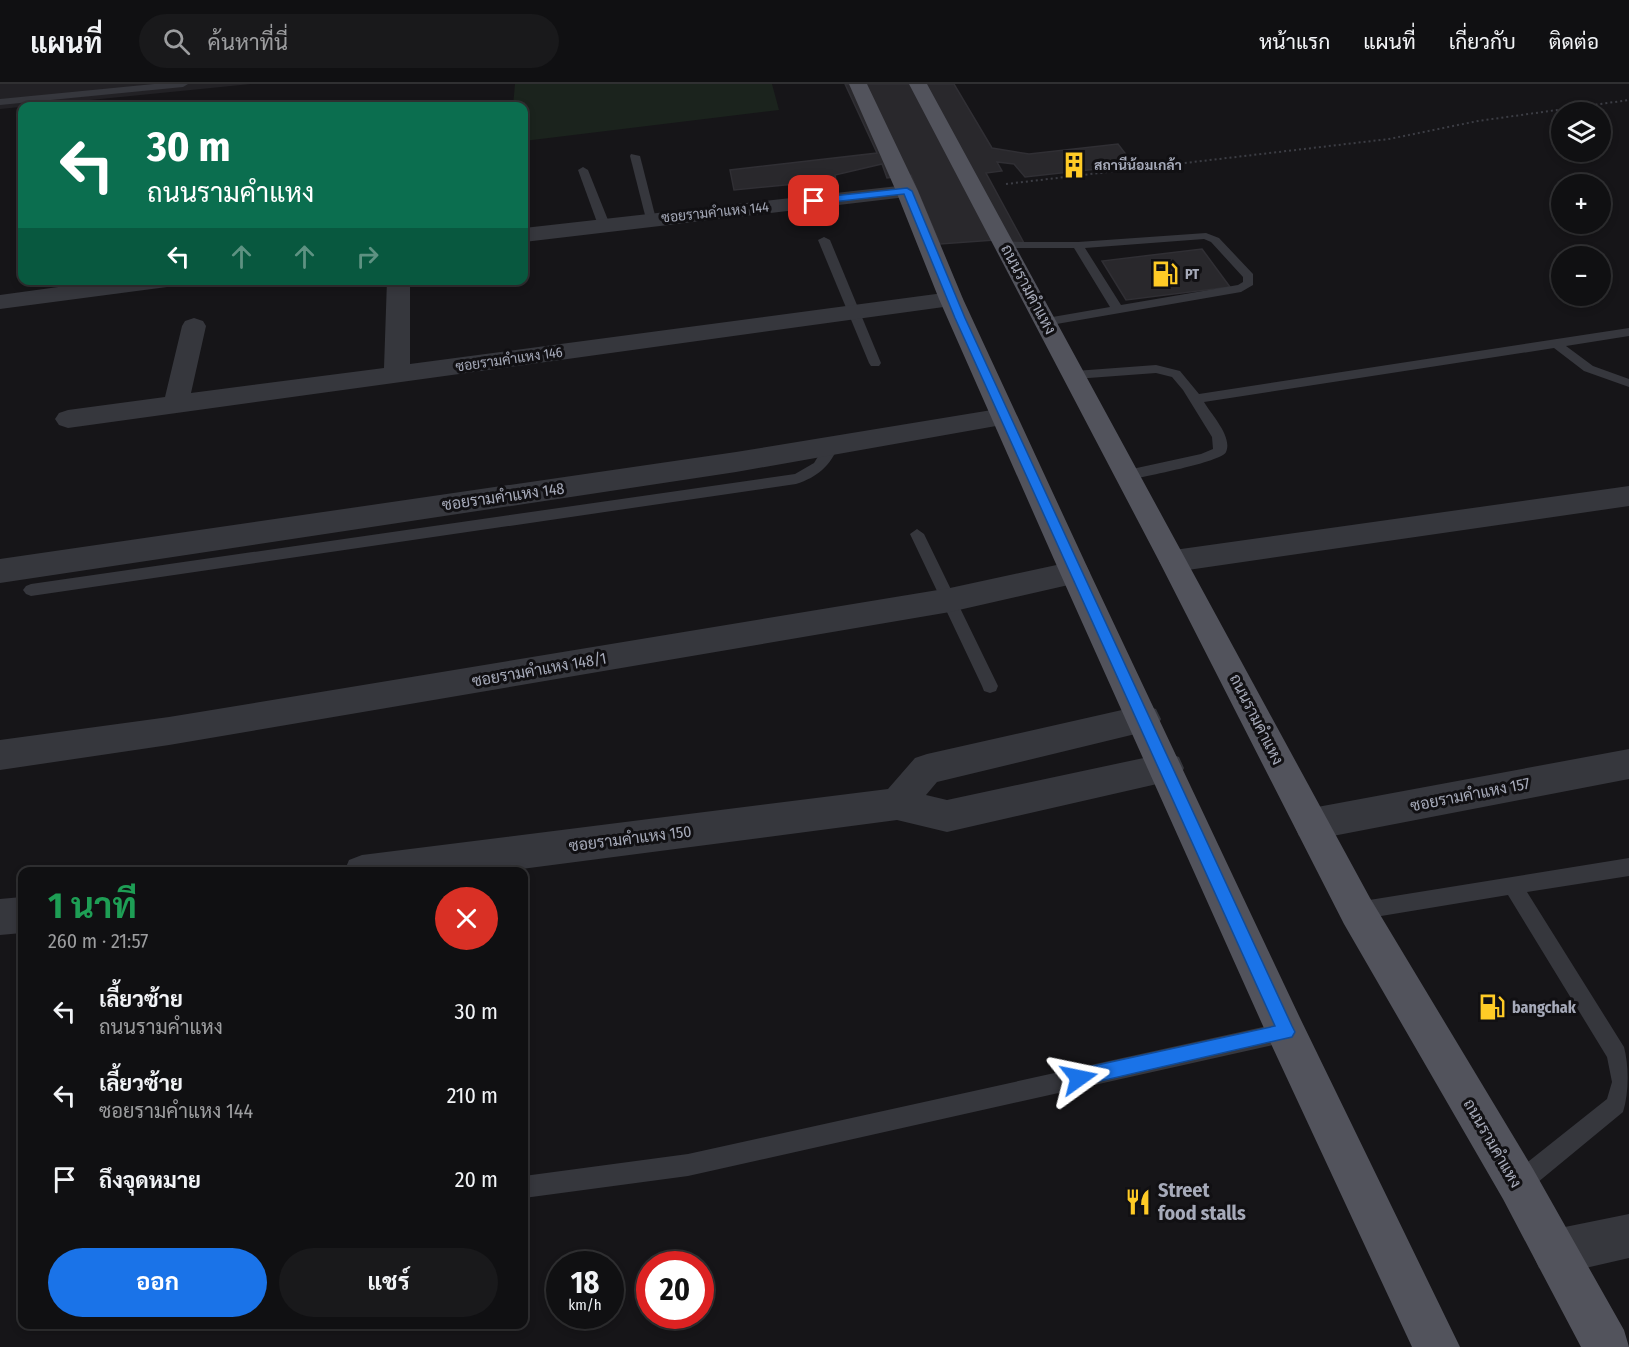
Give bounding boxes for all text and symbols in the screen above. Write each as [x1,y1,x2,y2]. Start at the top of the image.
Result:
search box [139,14,559,68]
icon: search [160,25,193,58]
text: แผนที่ [30,27,103,60]
text: ค้นหาที่นี่ [208,29,288,56]
text: หน้าแรก [1259,29,1330,55]
text: แผนที่ [1363,29,1416,55]
text: เกี่ยวกับ [1449,29,1516,55]
text: ติดต่อ [1549,29,1599,55]
map controls [1551,102,1611,306]
button: layers [1551,102,1611,162]
text: 30 m [147,122,231,172]
icon: left [48,126,126,204]
building icon: สถานีน้อมเกล้า [1059,150,1089,180]
place label: สถานีน้อมเกล้า [1094,156,1182,174]
button: + [1551,174,1611,234]
pin [788,175,839,226]
text: ถนนรามคำแหง [147,177,314,209]
icon: arrive [797,184,830,217]
street label: ซอยรามคำแหง 144 [660,198,770,227]
icon: left [162,240,195,273]
icon: ahead [225,240,258,273]
icon: ahead [288,240,321,273]
icon: right [351,240,384,273]
street label: ถนนรามคำแหง [997,241,1060,337]
button: − [1551,246,1611,306]
fuel station icon: PT [1150,259,1180,289]
place label: PT [1185,266,1199,283]
street label: ซอยรามคำแหง 146 [454,344,564,375]
street label: ซอยรามคำแหง 148 [441,478,566,515]
street label: ซอยรามคำแหง 148/1 [470,648,608,691]
street label: ถนนรามคำแหง [1226,671,1288,768]
street label: ซอยรามคำแหง 157 [1409,773,1532,815]
street label: ซอยรามคำแหง 150 [568,822,693,855]
text: 1 นาที [48,884,137,928]
button: close [435,887,498,950]
text: 260 m · 21:57 [48,929,148,953]
text: เลี้ยวซ้าย [99,986,183,1013]
fuel station icon: bangchak [1477,992,1507,1022]
icon: left [48,995,81,1028]
text: 30 m [455,998,498,1025]
place label: bangchak [1512,998,1577,1017]
text: ถนนรามคำแหง [99,1015,223,1039]
position arrow [1047,1046,1111,1110]
text: เลี้ยวซ้าย [99,1070,183,1097]
icon: left [48,1079,81,1112]
text: 210 m [447,1082,498,1109]
street label: ถนนรามคำแหง [1460,1096,1526,1191]
text: ซอยรามคำแหง 144 [99,1099,253,1123]
icon: arrive [48,1163,81,1196]
text: 20 m [455,1166,498,1193]
text: ถึงจุดหมาย [99,1167,201,1194]
place label: Street food stalls [1158,1178,1246,1225]
restaurant icon: Street food stalls [1123,1187,1153,1217]
button: ออก [48,1248,267,1317]
button: แชร์ [279,1248,498,1317]
speed limit sign: 20 [636,1251,714,1329]
text: 18 [571,1265,599,1301]
text: km/h [568,1296,602,1314]

